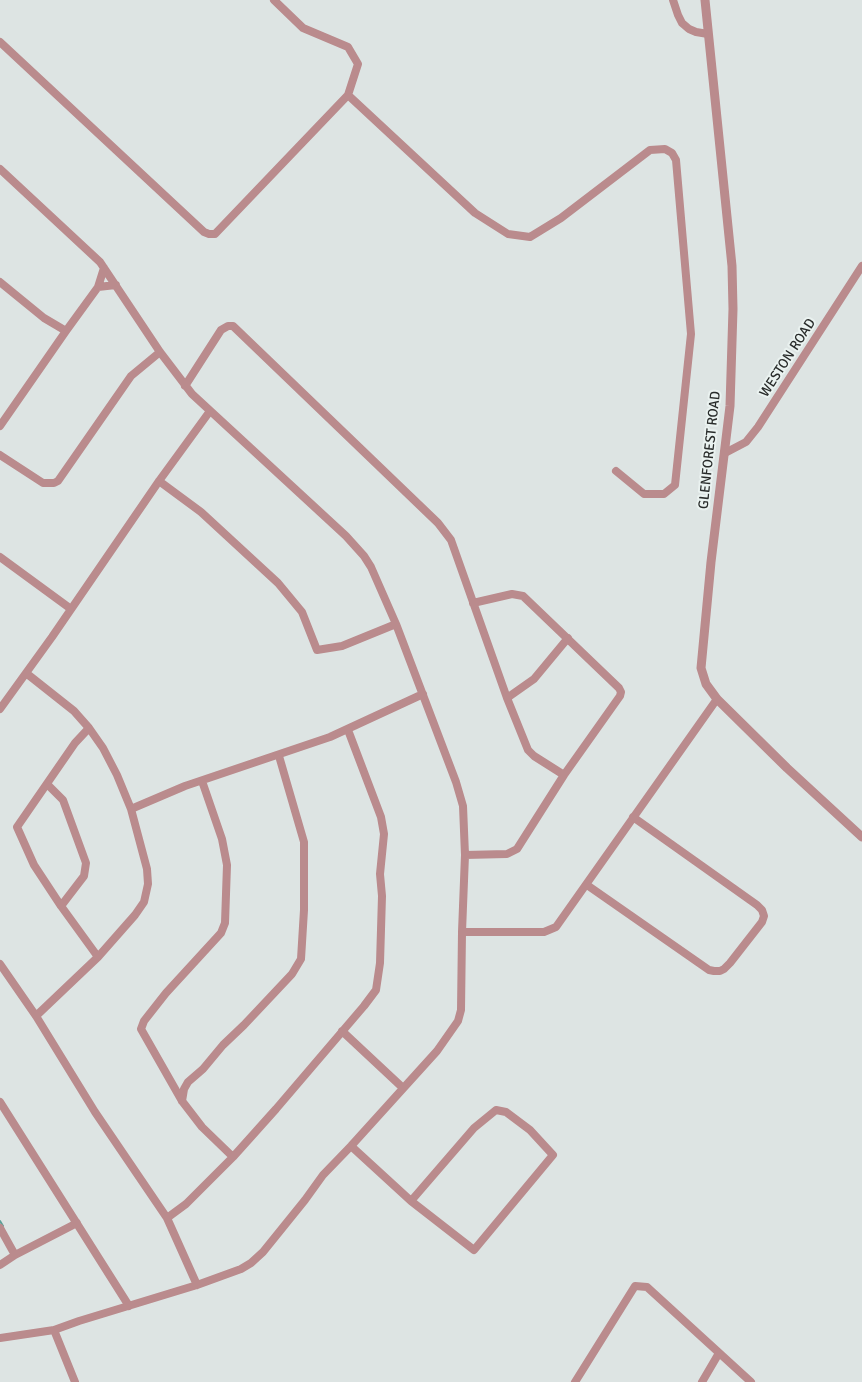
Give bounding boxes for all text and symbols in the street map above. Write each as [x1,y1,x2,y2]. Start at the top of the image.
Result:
street label: WESTON ROAD [756,316,820,400]
street label: GLENFOREST ROAD [695,390,725,510]

